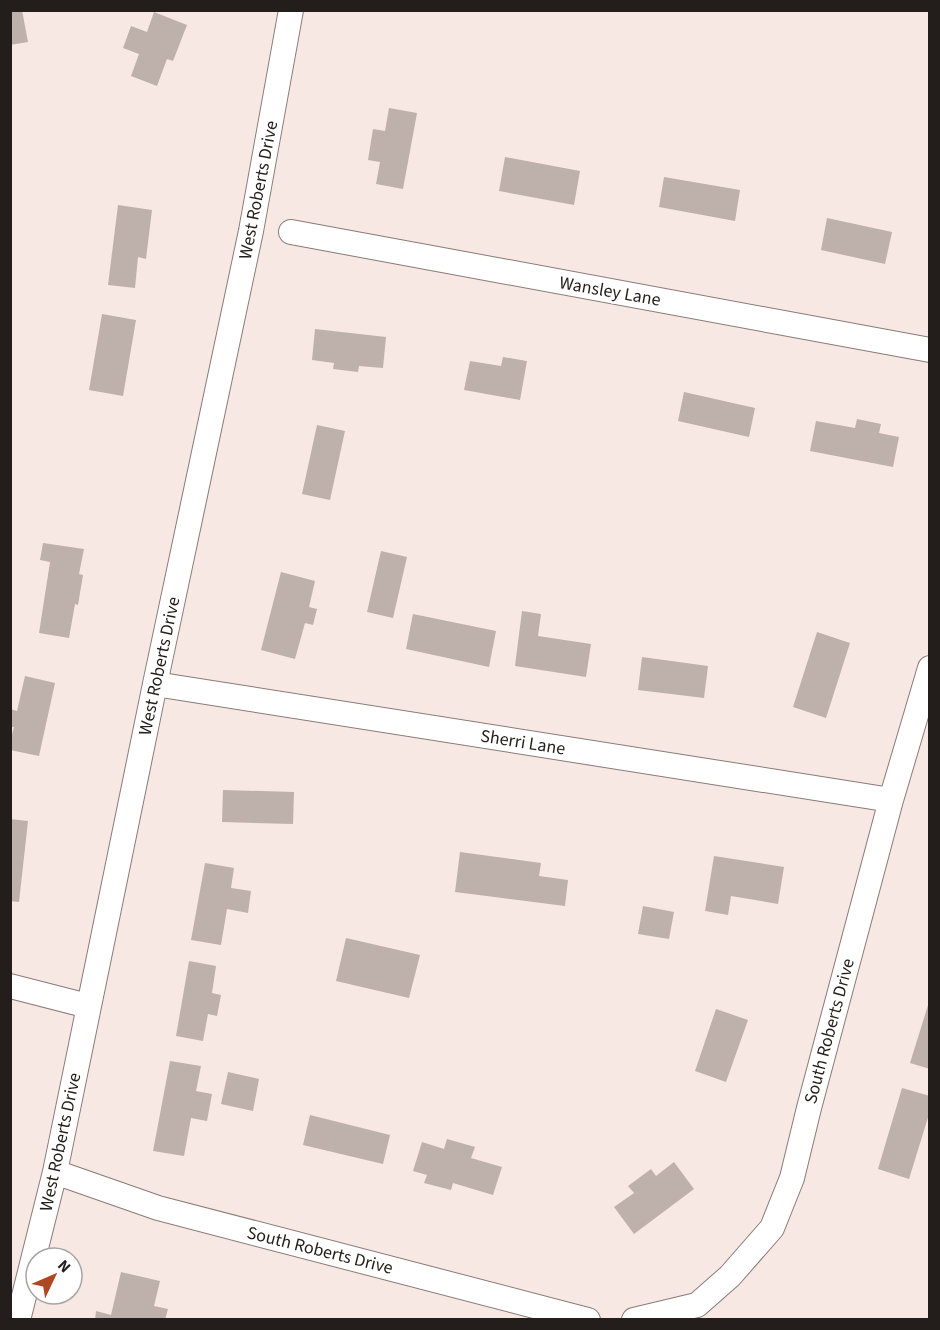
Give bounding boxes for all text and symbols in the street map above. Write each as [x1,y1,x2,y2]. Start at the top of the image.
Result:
street label: West Roberts Drive [233,118,284,262]
street label: Wansley Lane [557,270,663,313]
street label: West Roberts Drive [133,595,186,738]
street label: Sherri Lane [479,723,567,762]
street label: South Roberts Drive [798,956,861,1107]
street label: West Roberts Drive [34,1071,87,1214]
street label: South Roberts Drive [244,1220,396,1281]
north arrow [24,1246,84,1306]
text: N [52,1255,76,1278]

